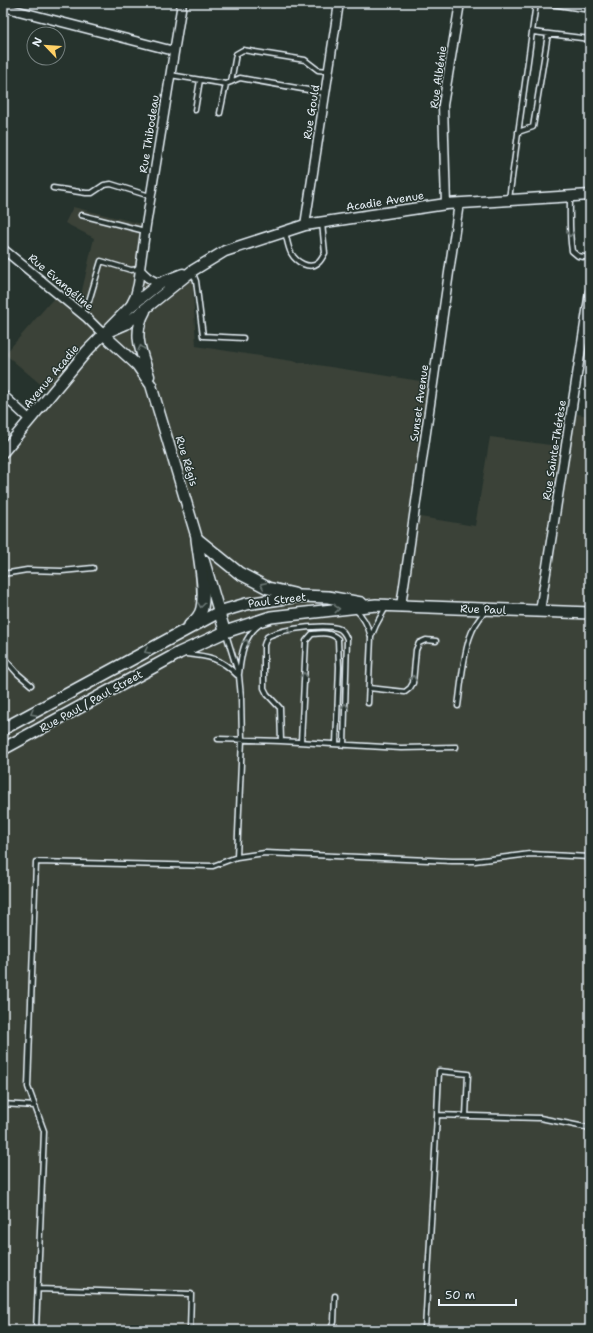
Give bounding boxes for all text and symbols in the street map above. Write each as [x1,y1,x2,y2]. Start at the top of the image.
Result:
north arrow [26,26,66,66]
text: N [29,35,46,49]
street label: Rue Albénie [427,45,450,109]
street label: Rue Gould [300,84,323,140]
street label: Rue Thibodeau [136,94,163,174]
street label: Acadie Avenue [345,188,425,215]
one-way arrow [566,231,575,237]
street label: Rue Evangéline [25,251,97,314]
street label: Avenue Acadie [20,341,82,411]
one-way arrow [137,345,145,351]
street label: Sunset Avenue [407,364,432,443]
street label: Rue Sainte-Thérèse [539,399,570,501]
street label: Rue Régis [172,434,201,488]
one-way arrow [259,582,267,590]
street label: Paul Street [247,589,307,611]
street label: Rue Paul [460,601,507,618]
one-way arrow [197,602,206,608]
one-way arrow [334,605,340,614]
one-way arrow [287,625,293,634]
one-way arrow [241,638,248,646]
one-way arrow [144,646,151,653]
street label: Rue Paul / Paul Street [37,667,146,736]
one-way arrow [300,672,309,678]
one-way arrow [408,675,416,681]
one-way arrow [341,703,349,709]
one-way arrow [29,708,37,715]
scale bar [439,1281,516,1307]
text: 50 m [445,1287,475,1303]

